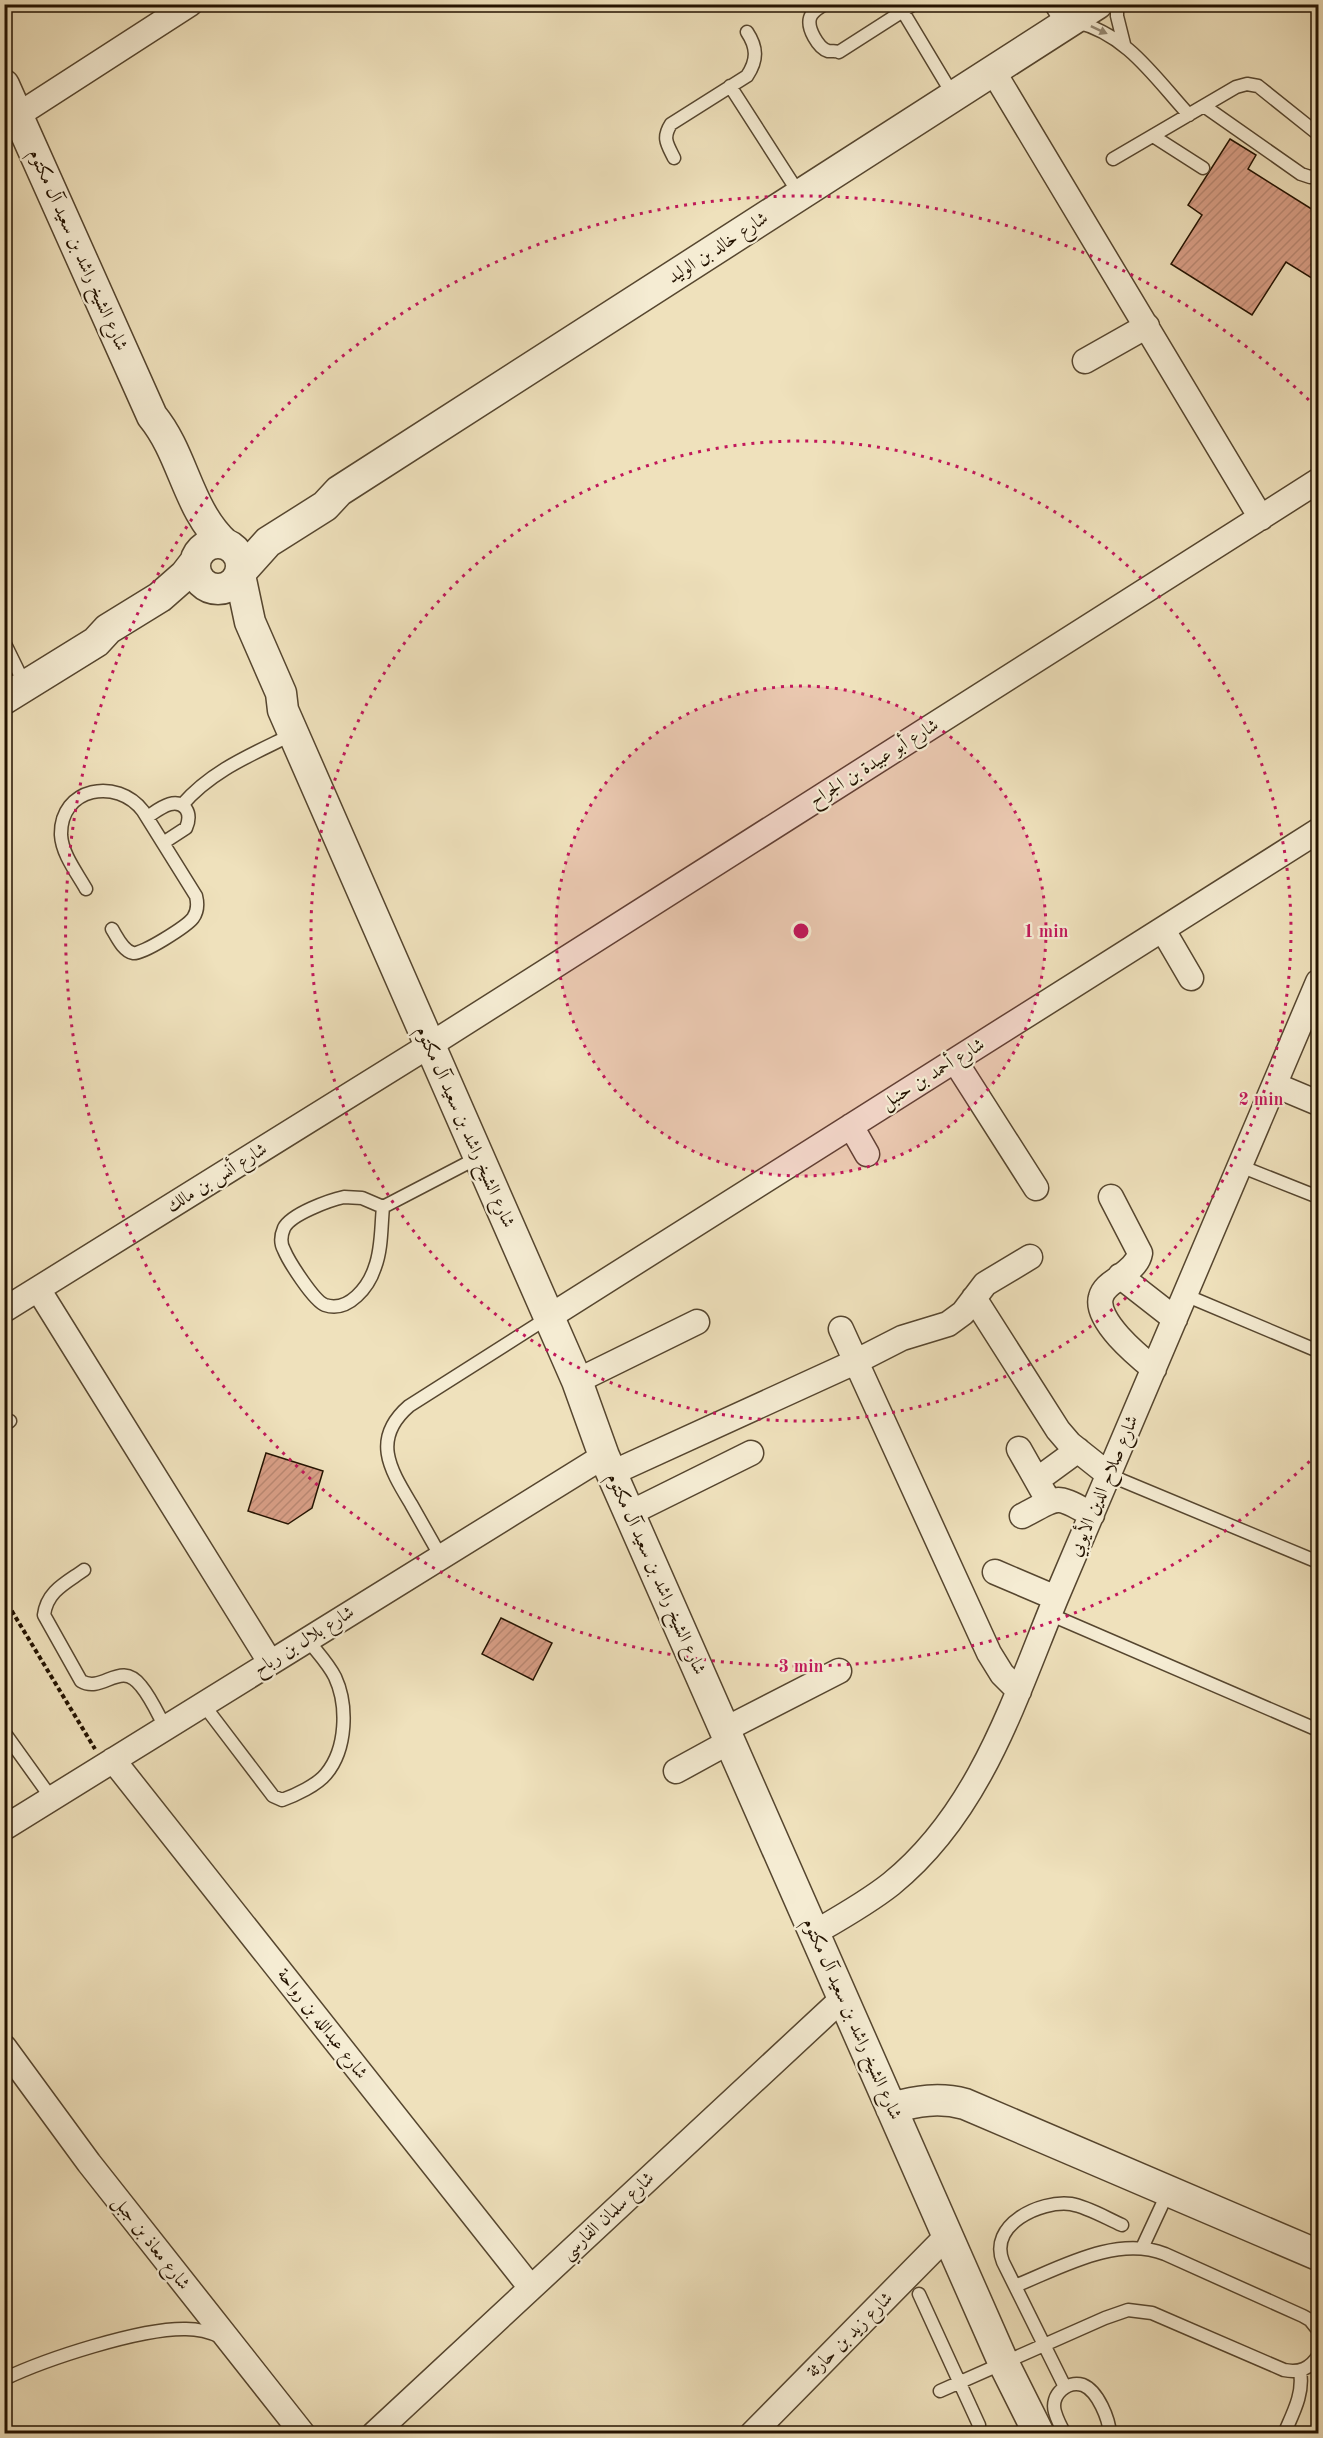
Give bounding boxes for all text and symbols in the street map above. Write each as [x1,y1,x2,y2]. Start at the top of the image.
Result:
one-way arrow [1090,25,1108,35]
street label: شارع الشيخ راشد بن سعيد آل مكتوم [20,146,133,356]
street label: شارع خالد بن الوليد [665,209,774,291]
street label: شارع أبو عبيدة بن الجراح [804,712,945,815]
centre of rings [791,921,811,941]
text: 1 min [1023,923,1069,941]
street label: شارع الشيخ راشد بن سعيد آل مكتوم [407,1023,520,1233]
street label: شارع أحمد بن حنبل [876,1031,990,1117]
text: 2 min [1238,1091,1284,1109]
street label: شارع أنس بن مالك [161,1136,273,1220]
street label: شارع صلاح الدين الأيوبي [1062,1411,1147,1561]
street label: شارع الشيخ راشد بن سعيد آل مكتوم [598,1470,711,1680]
street label: شارع بلال بن رباح [251,1603,361,1684]
text: 3 min [778,1658,824,1676]
street label: شارع الشيخ راشد بن سعيد آل مكتوم [794,1915,907,2125]
street label: شارع عبدالله بن رواحة [270,1966,370,2086]
street label: شارع سلمان الفارسي [558,2169,662,2268]
street label: شارع معاذ بن جبل [105,2193,193,2296]
street label: شارع زيد بن حارثة [804,2289,900,2385]

